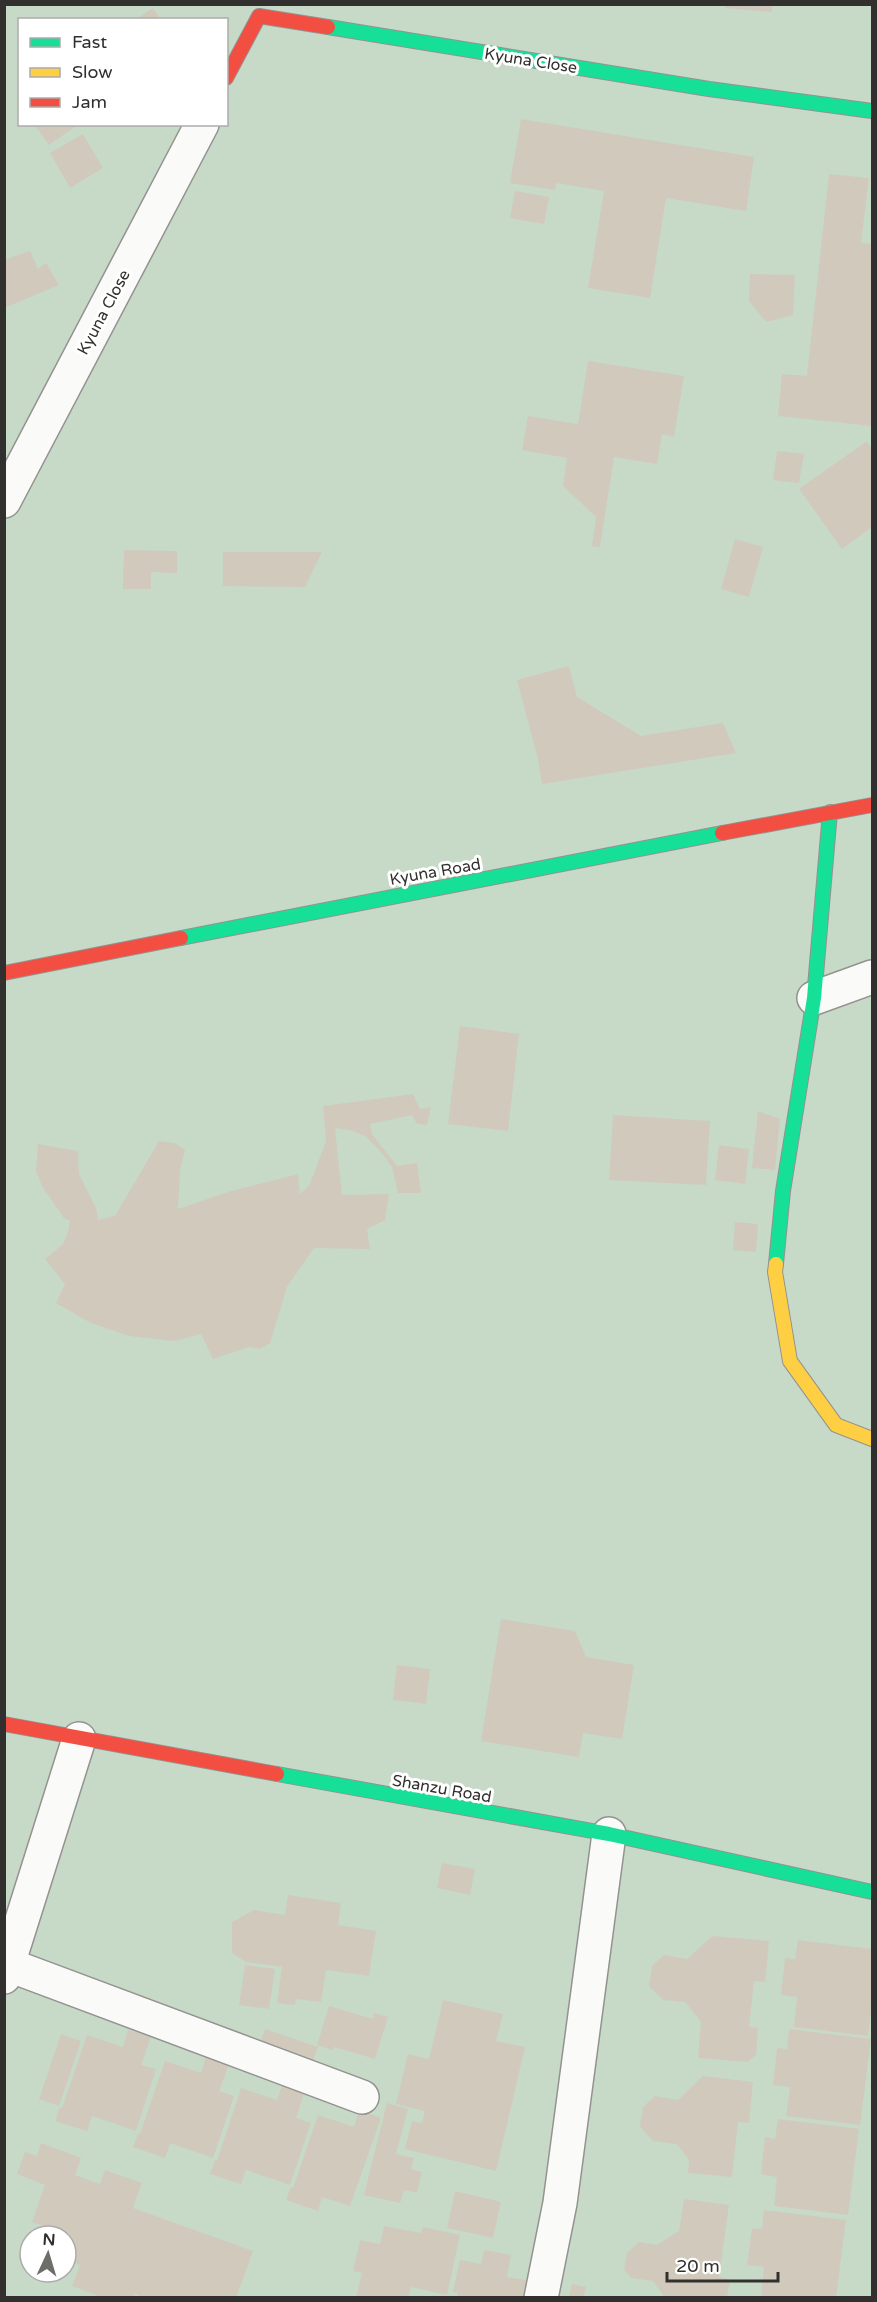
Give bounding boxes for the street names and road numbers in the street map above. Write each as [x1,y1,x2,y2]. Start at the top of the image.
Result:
street label: Kyuna Close [483,44,579,78]
street label: Kyuna Close [73,266,135,358]
street label: Kyuna Road [388,854,482,890]
street label: Shanzu Road [391,1770,493,1808]

